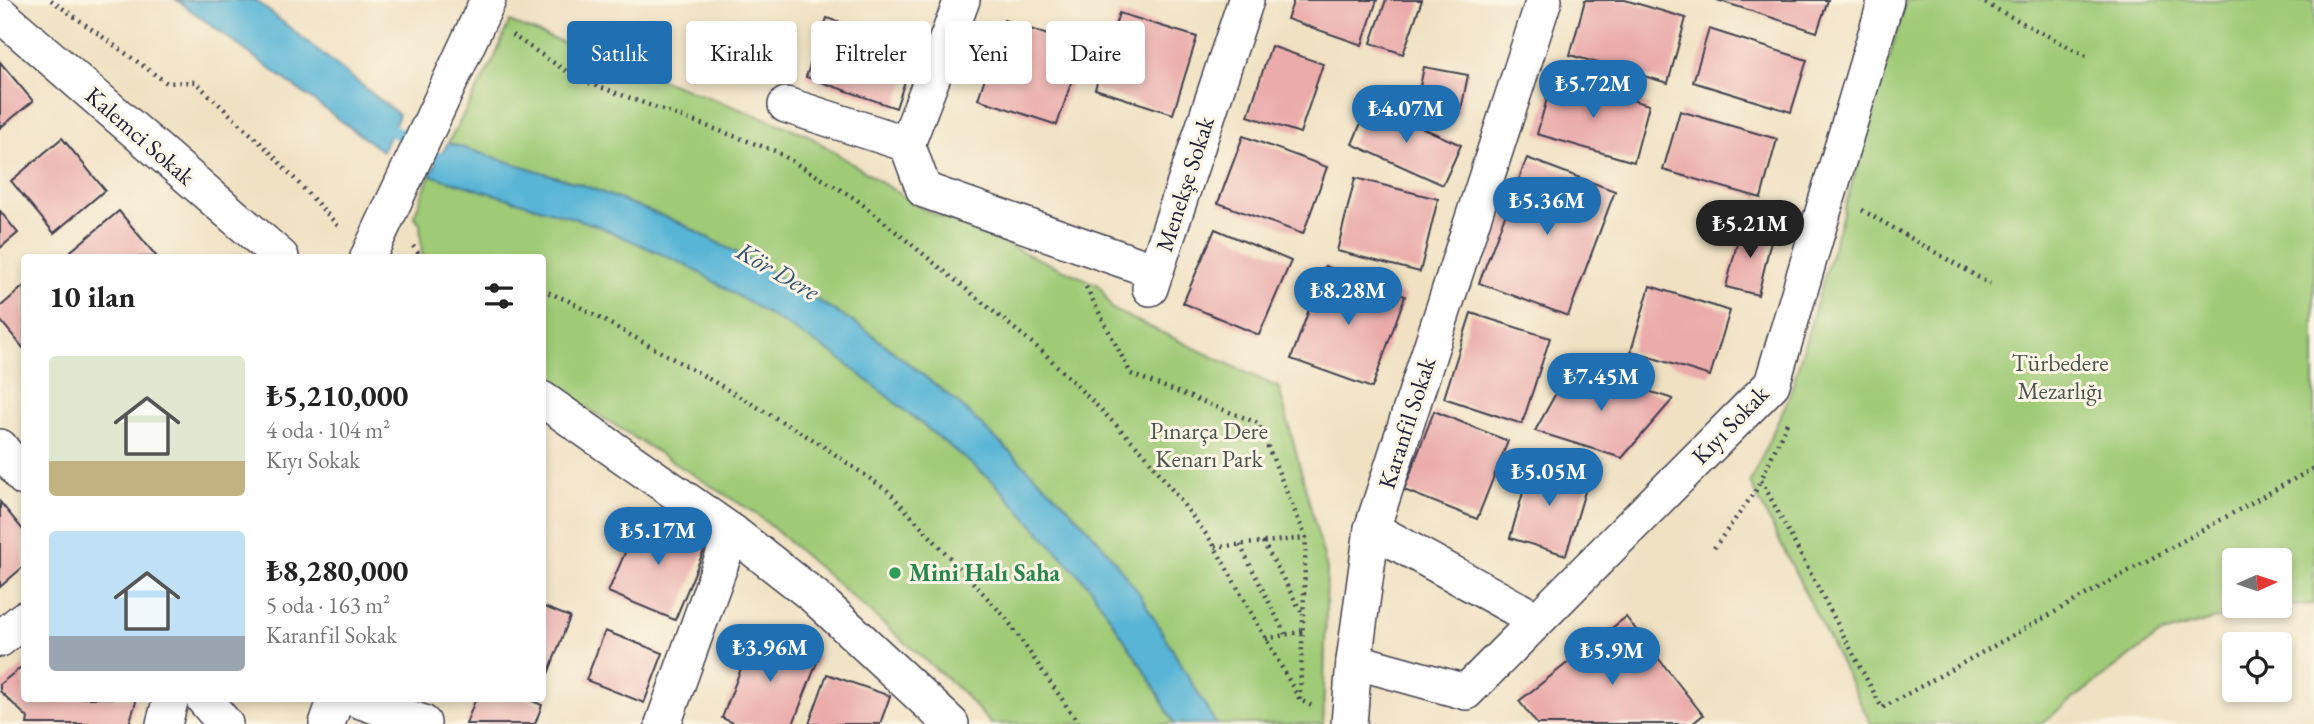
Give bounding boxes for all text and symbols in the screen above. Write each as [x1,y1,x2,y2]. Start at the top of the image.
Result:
chip: Satılık [567,21,672,84]
chip: Kiralık [686,21,797,84]
chip: Filtreler [811,21,931,84]
chip: Yeni [945,21,1032,84]
chip: Daire [1046,21,1145,84]
pin: ₺5.72M [1536,60,1650,120]
text: ₺5.72M [1555,68,1631,98]
street label: Kalemci Sokak [79,80,202,192]
pin: ₺4.07M [1349,86,1463,145]
text: ₺4.07M [1368,93,1444,123]
street label: Menekşe Sokak [1148,112,1221,255]
pin: ₺5.36M [1490,177,1604,237]
text: ₺5.36M [1509,185,1585,215]
pin: ₺5.21M [1693,201,1807,260]
text: ₺5.21M [1712,208,1788,238]
water label: Kör Dere [730,233,827,309]
pin: ₺8.28M [1291,268,1405,327]
text: ₺8.28M [1310,275,1386,305]
text: 10 ilan [49,277,135,316]
icon: filters [480,277,518,315]
park label: Türbedere Mezarlığı [2011,347,2109,406]
street label: Karanfil Sokak [1371,352,1443,493]
pin: ₺7.45M [1544,354,1658,413]
text: ₺7.45M [1563,361,1639,391]
text: ₺5,210,000 [266,376,408,415]
street label: Kıyı Sokak [1684,378,1775,471]
icon: home [105,384,189,468]
text: 4 oda · 104 m² [266,415,390,445]
park label: Pınarça Dere Kenarı Park [1150,415,1268,474]
text: Kıyı Sokak [266,445,360,475]
pin: ₺5.05M [1492,448,1606,508]
text: ₺5.05M [1511,456,1587,486]
pin: ₺5.17M [601,508,715,567]
text: ₺5.17M [620,515,696,545]
north arrow [2222,548,2292,618]
map controls [2222,548,2292,702]
text: ₺8,280,000 [266,551,408,590]
place label: Mini Halı Saha [909,557,1061,588]
icon: home [105,559,189,643]
marker: Mini Halı Saha [887,565,903,581]
text: 5 oda · 163 m² [266,590,390,620]
text: Karanfil Sokak [266,620,397,650]
pin: ₺3.96M [713,624,827,684]
pin: ₺5.9M [1563,628,1661,687]
text: ₺3.96M [732,632,808,662]
button: locate [2222,632,2292,702]
text: ₺5.9M [1580,635,1644,665]

